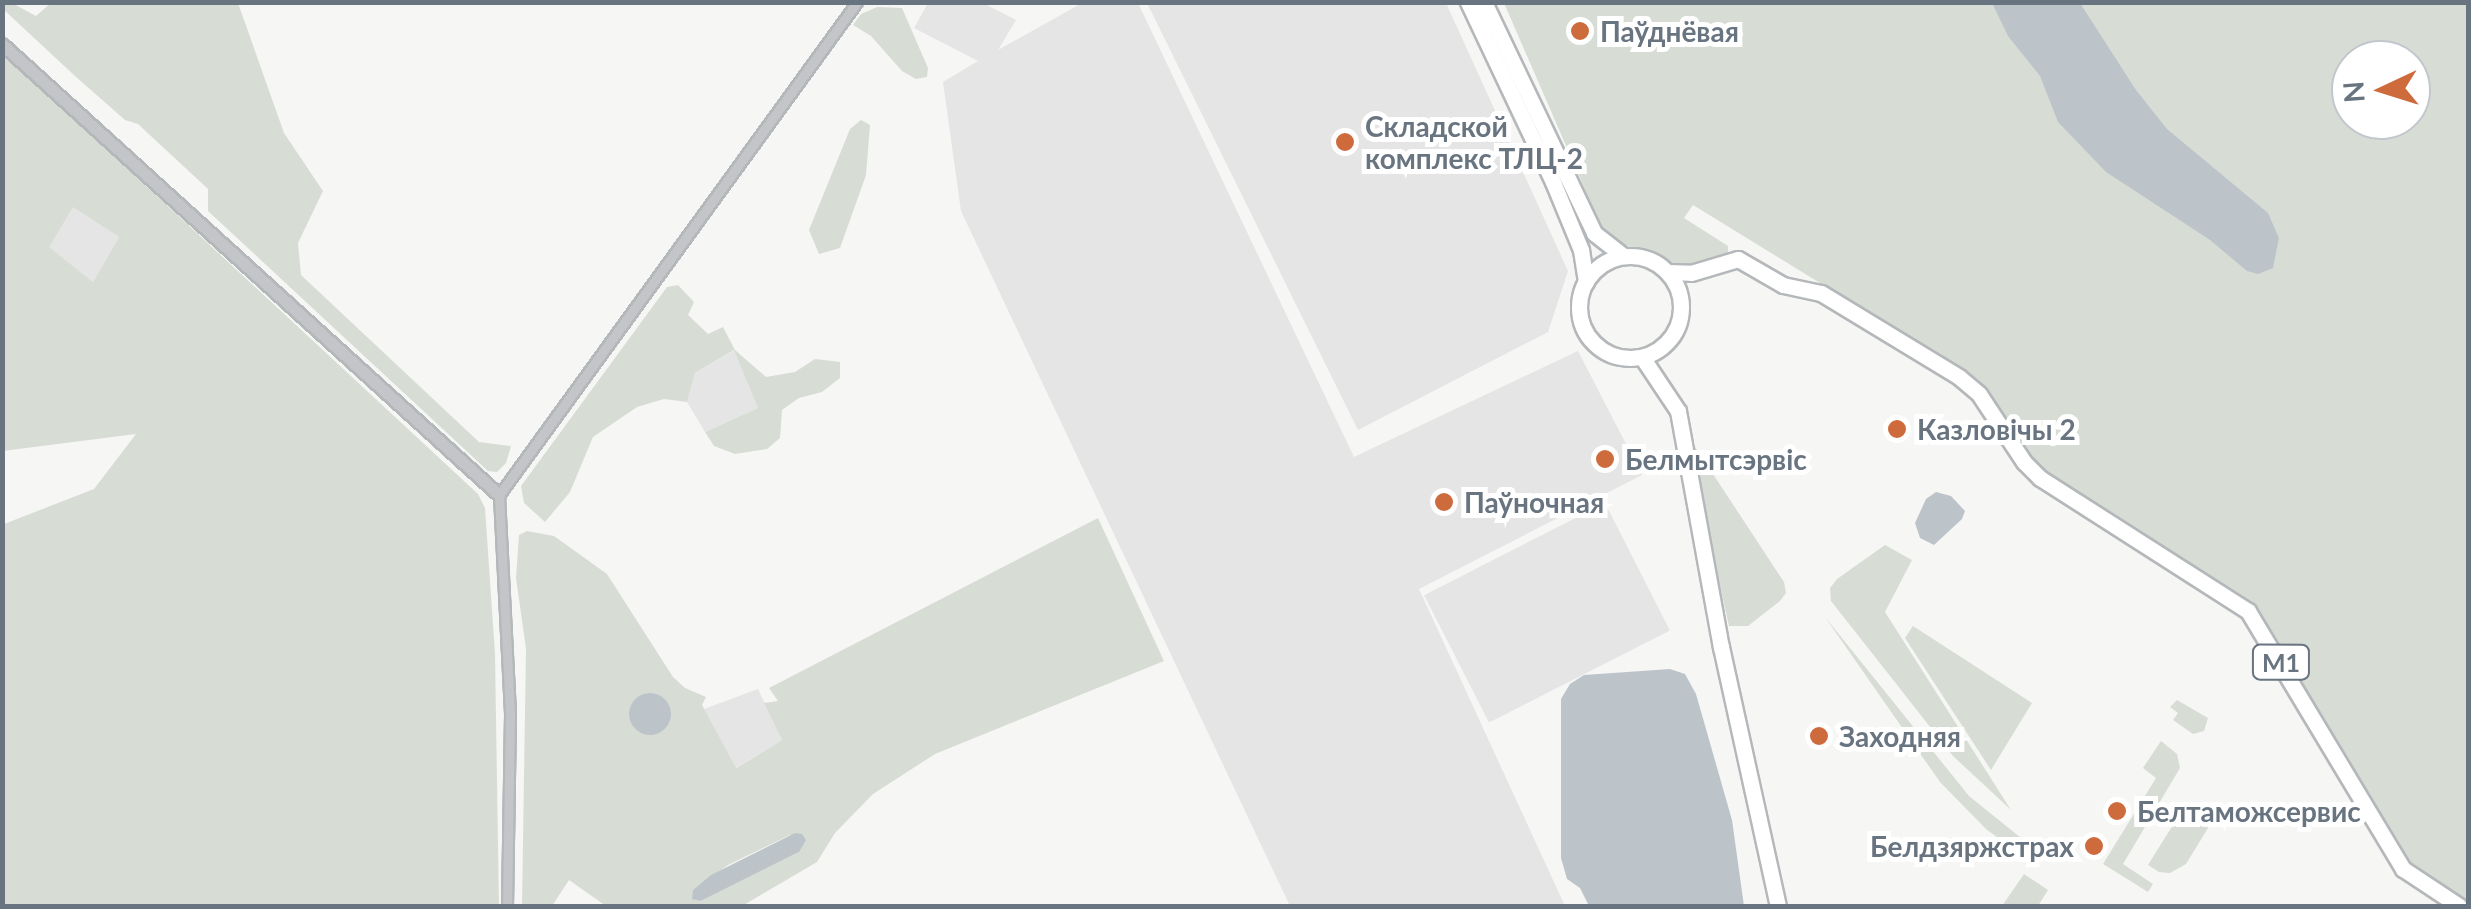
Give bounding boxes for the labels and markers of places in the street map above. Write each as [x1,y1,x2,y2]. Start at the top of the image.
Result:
place label: Паўднёвая [1600,14,1739,48]
marker: Паўднёвая [1569,20,1591,42]
place label: Складской комплекс ТЛЦ-2 [1365,109,1583,175]
marker: Складской комплекс ТЛЦ-2 [1334,131,1356,153]
place label: Казловічы 2 [1917,412,2076,446]
marker: Казловічы 2 [1886,418,1908,440]
place label: Белмытсэрвіс [1625,442,1807,476]
marker: Белмытсэрвіс [1594,448,1616,470]
place label: Паўночная [1464,485,1604,519]
marker: Паўночная [1433,491,1455,513]
place label: Заходняя [1839,719,1961,753]
marker: Заходняя [1808,725,1830,747]
place label: Белтаможсервис [2137,794,2361,828]
marker: Белтаможсервис [2106,800,2128,822]
place label: Белдзяржстрах [1870,829,2074,863]
marker: Белдзяржстрах [2083,835,2105,857]

